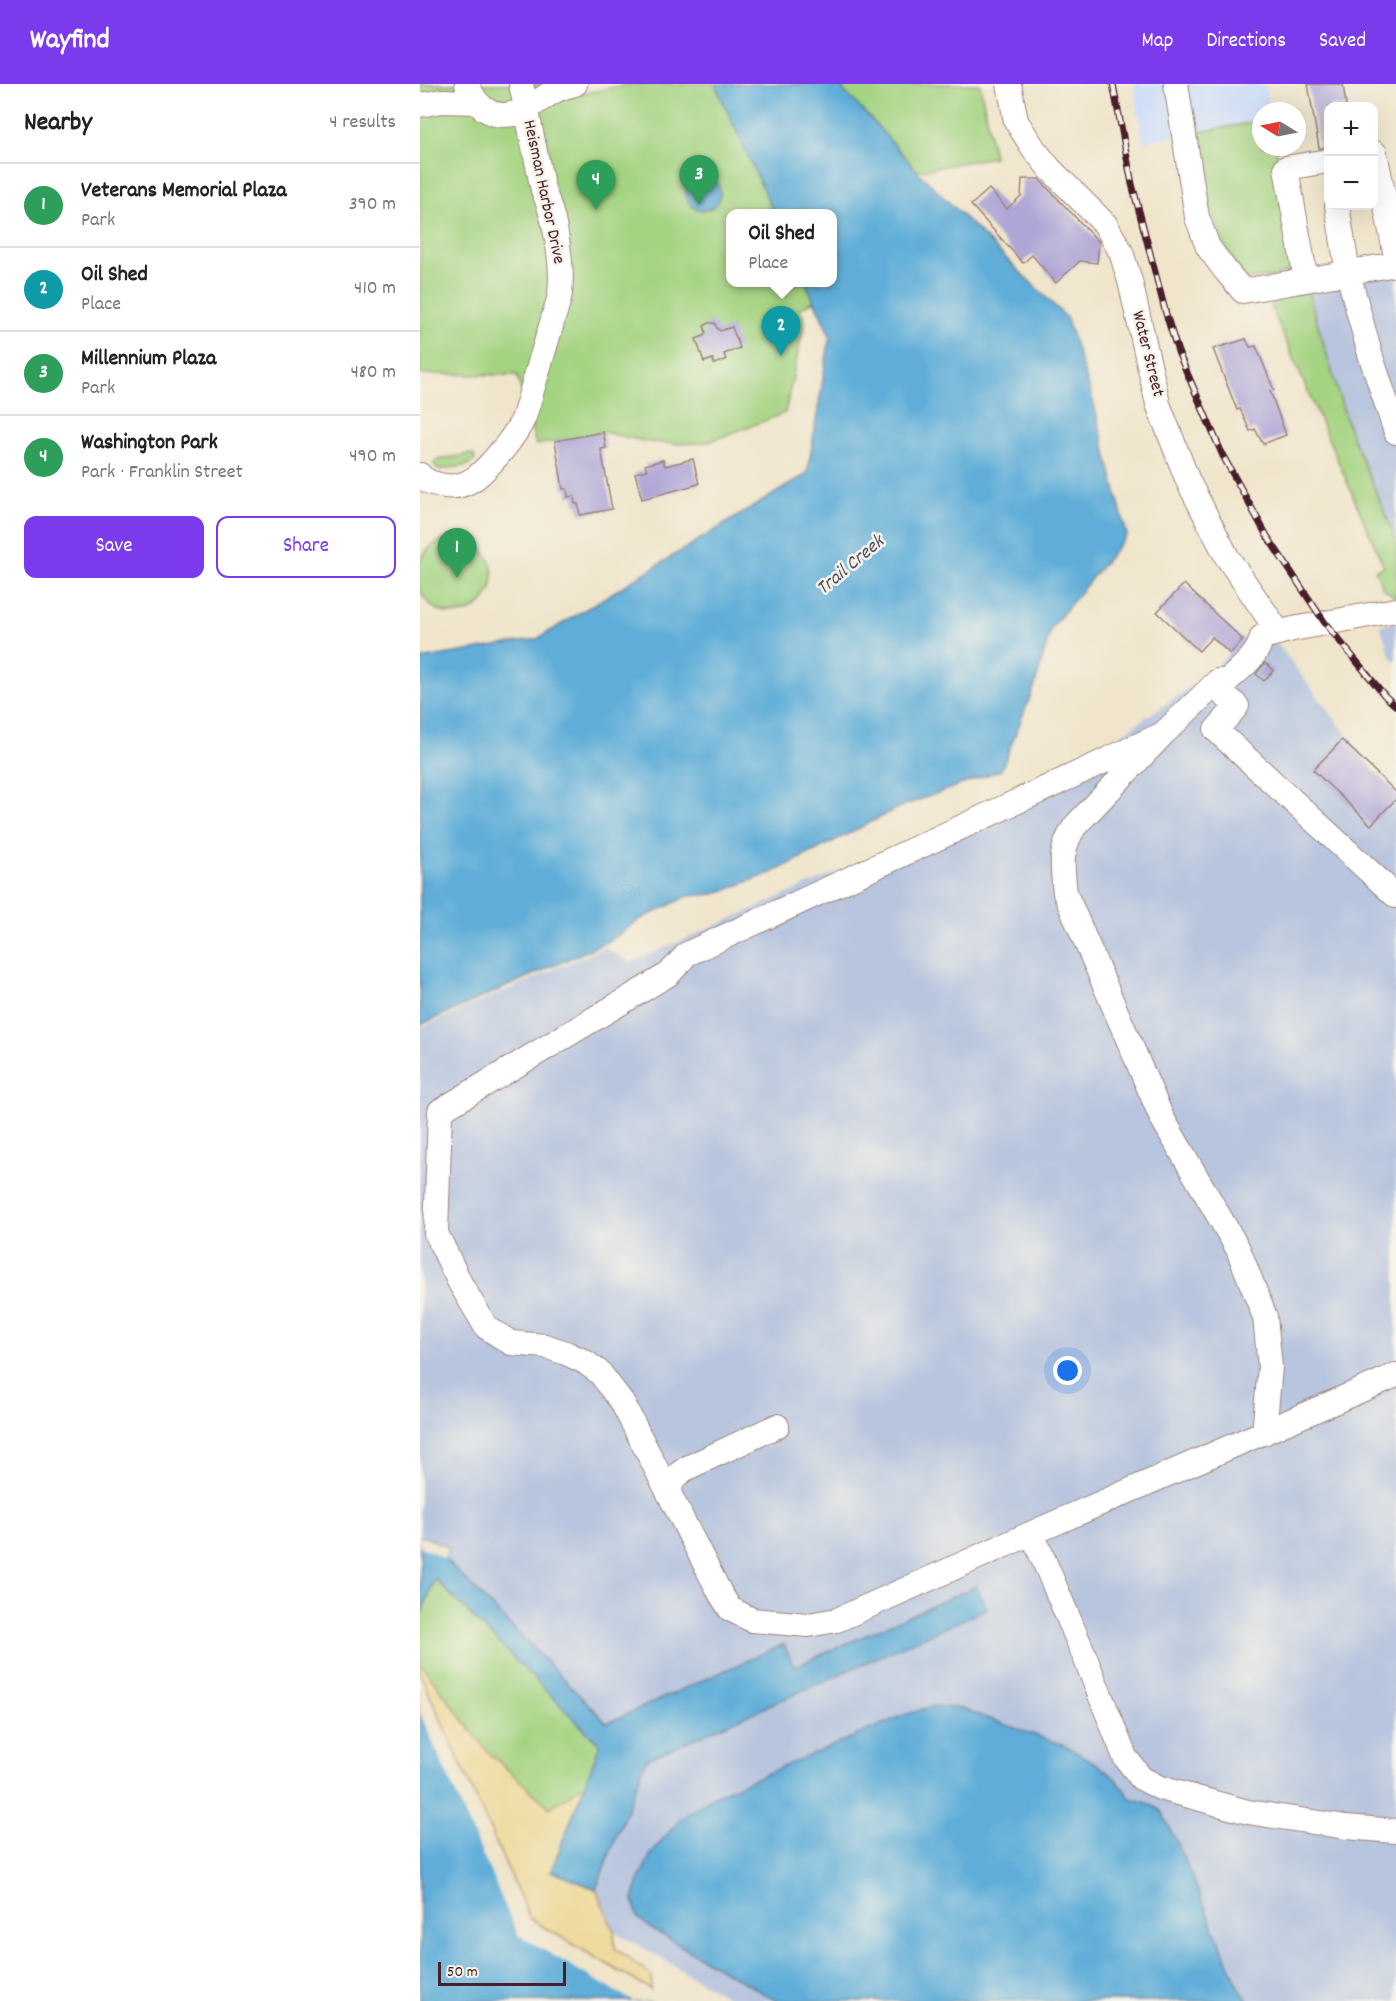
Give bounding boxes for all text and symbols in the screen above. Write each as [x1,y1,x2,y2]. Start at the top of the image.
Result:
text: Wayfind [30,22,110,62]
text: Map [1142,27,1173,57]
text: Directions [1206,27,1286,57]
text: Saved [1319,27,1366,57]
north arrow [1252,102,1306,156]
map controls [1324,102,1378,210]
button: + [1324,102,1378,156]
text: Nearby [24,105,92,142]
text: 4 results [329,109,396,137]
street label: Heisman Harbor Drive [516,118,571,267]
pin: 3 [680,156,718,205]
button: − [1324,156,1378,210]
pin: 4 [576,160,615,210]
text: Veterans Memorial Plaza [81,176,286,207]
text: 1 [41,191,46,219]
text: 390 m [349,191,396,219]
text: Park [81,207,115,235]
popup [726,209,837,287]
text: Oil Shed [748,219,815,250]
text: Place [748,250,788,278]
text: Oil Shed [81,260,148,291]
text: 2 [39,275,48,303]
text: 410 m [354,275,396,303]
text: Place [81,291,121,319]
pin: 2 [762,306,800,356]
street label: Water Street [1124,308,1170,400]
text: Millennium Plaza [81,344,216,375]
text: 3 [39,359,48,387]
text: 480 m [350,359,396,387]
text: Park [81,375,115,403]
text: Washington Park [81,428,218,459]
text: 4 [39,443,48,471]
text: 490 m [349,443,396,471]
text: Park · Franklin Street [81,459,243,487]
button: Save [24,516,204,578]
button: Share [216,516,396,578]
pin: 1 [438,528,477,578]
water label: Trail Creek [811,528,892,603]
your location [1053,1356,1082,1385]
scale bar [438,1959,566,1986]
text: 50 m [447,1961,478,1984]

